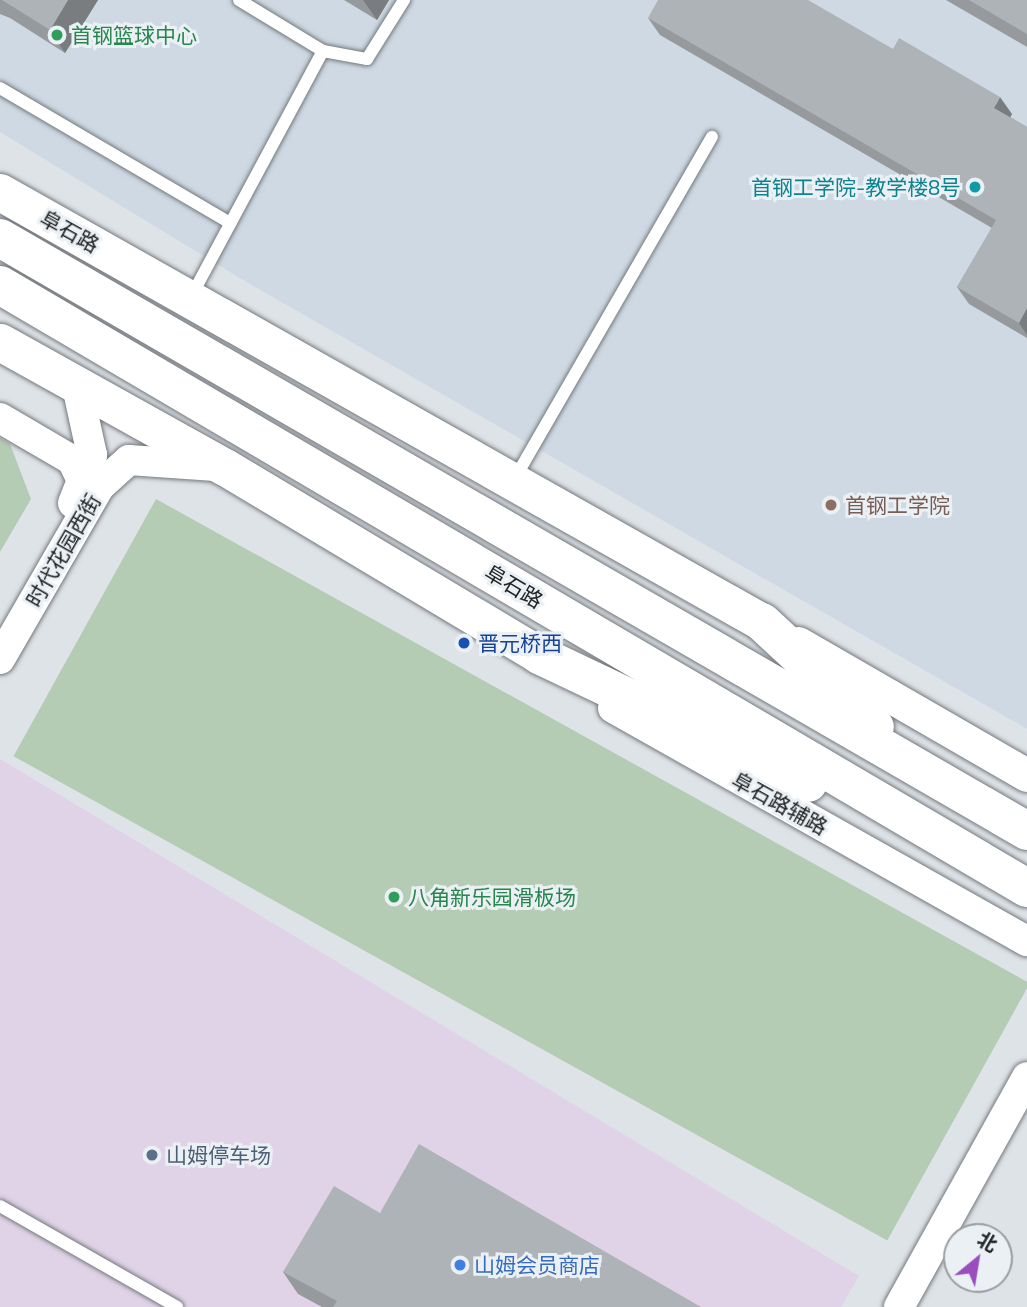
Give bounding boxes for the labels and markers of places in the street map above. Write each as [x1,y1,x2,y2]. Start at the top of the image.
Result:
place label: 首钢篮球中心 [71,22,197,48]
marker: 首钢篮球中心 [49,27,65,43]
place label: 首钢工学院-教学楼8号 [751,174,961,200]
marker: 首钢工学院-教学楼8号 [967,179,983,195]
place label: 首钢工学院 [845,492,950,518]
marker: 首钢工学院 [823,497,839,513]
place label: 晋元桥西 [478,630,562,656]
marker: 晋元桥西 [456,635,472,651]
place label: 八角新乐园滑板场 [408,884,576,910]
marker: 八角新乐园滑板场 [386,889,402,905]
place label: 山姆停车场 [166,1142,271,1168]
marker: 山姆停车场 [144,1147,160,1163]
place label: 山姆会员商店 [474,1252,600,1278]
marker: 山姆会员商店 [452,1257,468,1273]

